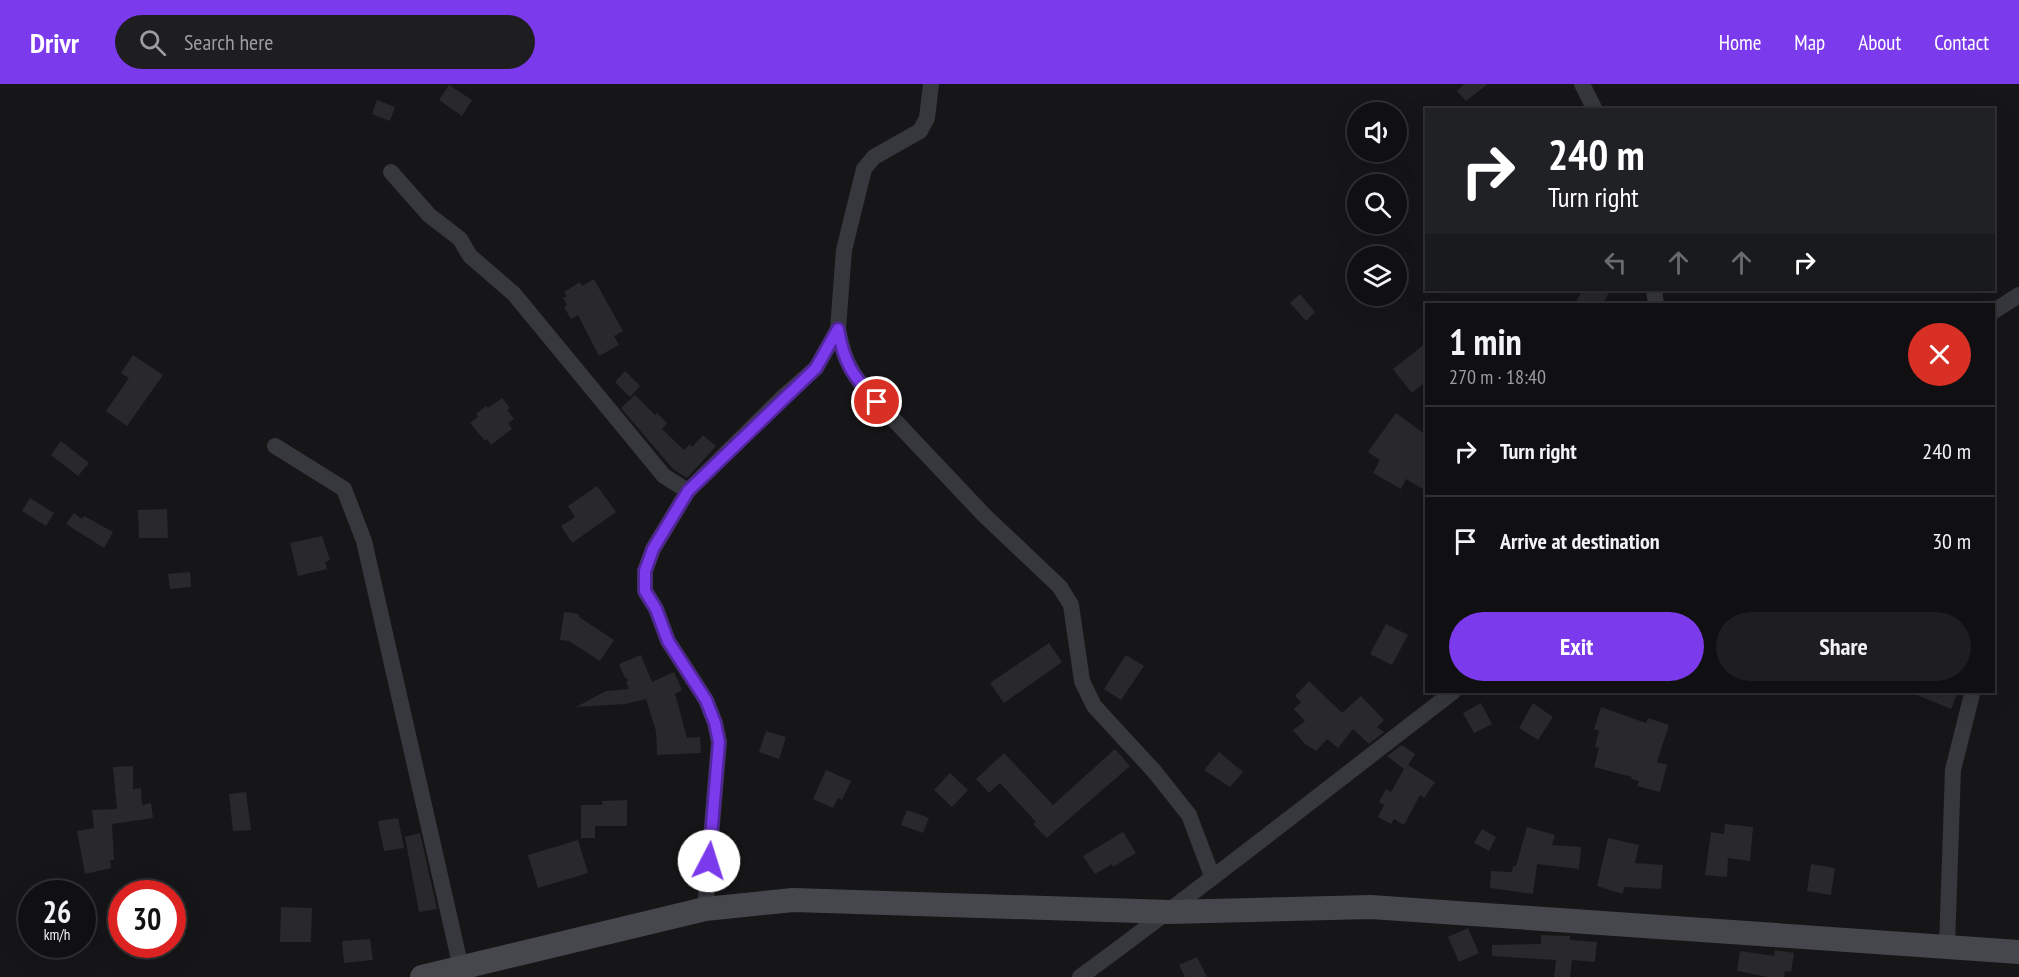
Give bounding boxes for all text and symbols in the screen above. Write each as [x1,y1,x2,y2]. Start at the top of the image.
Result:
search box [115,15,535,69]
text: Drivr [30,24,79,61]
icon: search [136,26,169,59]
text: Search here [184,28,273,56]
text: Home [1719,29,1761,56]
text: Map [1794,29,1825,56]
text: About [1858,29,1901,56]
text: Contact [1934,29,1989,56]
map controls [1347,102,1407,306]
button: sound [1347,102,1407,162]
text: 240 m [1548,127,1645,182]
icon: right [1449,132,1527,210]
button: search [1347,174,1407,234]
text: Turn right [1548,180,1639,214]
button: layers [1347,246,1407,306]
icon: left [1599,246,1632,279]
icon: ahead [1662,246,1695,279]
icon: ahead [1725,246,1758,279]
icon: right [1788,246,1821,279]
text: 1 min [1449,318,1522,365]
button: close [1908,323,1971,386]
text: 270 m · 18:40 [1449,364,1546,390]
pin [851,376,902,427]
icon: arrive [860,385,893,418]
icon: right [1449,435,1482,468]
text: Turn right [1500,437,1577,465]
text: 240 m [1922,437,1971,465]
icon: arrive [1449,525,1482,558]
text: Arrive at destination [1500,527,1660,555]
text: 30 m [1932,527,1971,555]
button: Exit [1449,612,1704,681]
button: Share [1716,612,1971,681]
position arrow [677,829,741,893]
speed limit sign: 30 [108,880,186,958]
text: 26 [43,892,71,931]
text: km/h [44,925,70,944]

